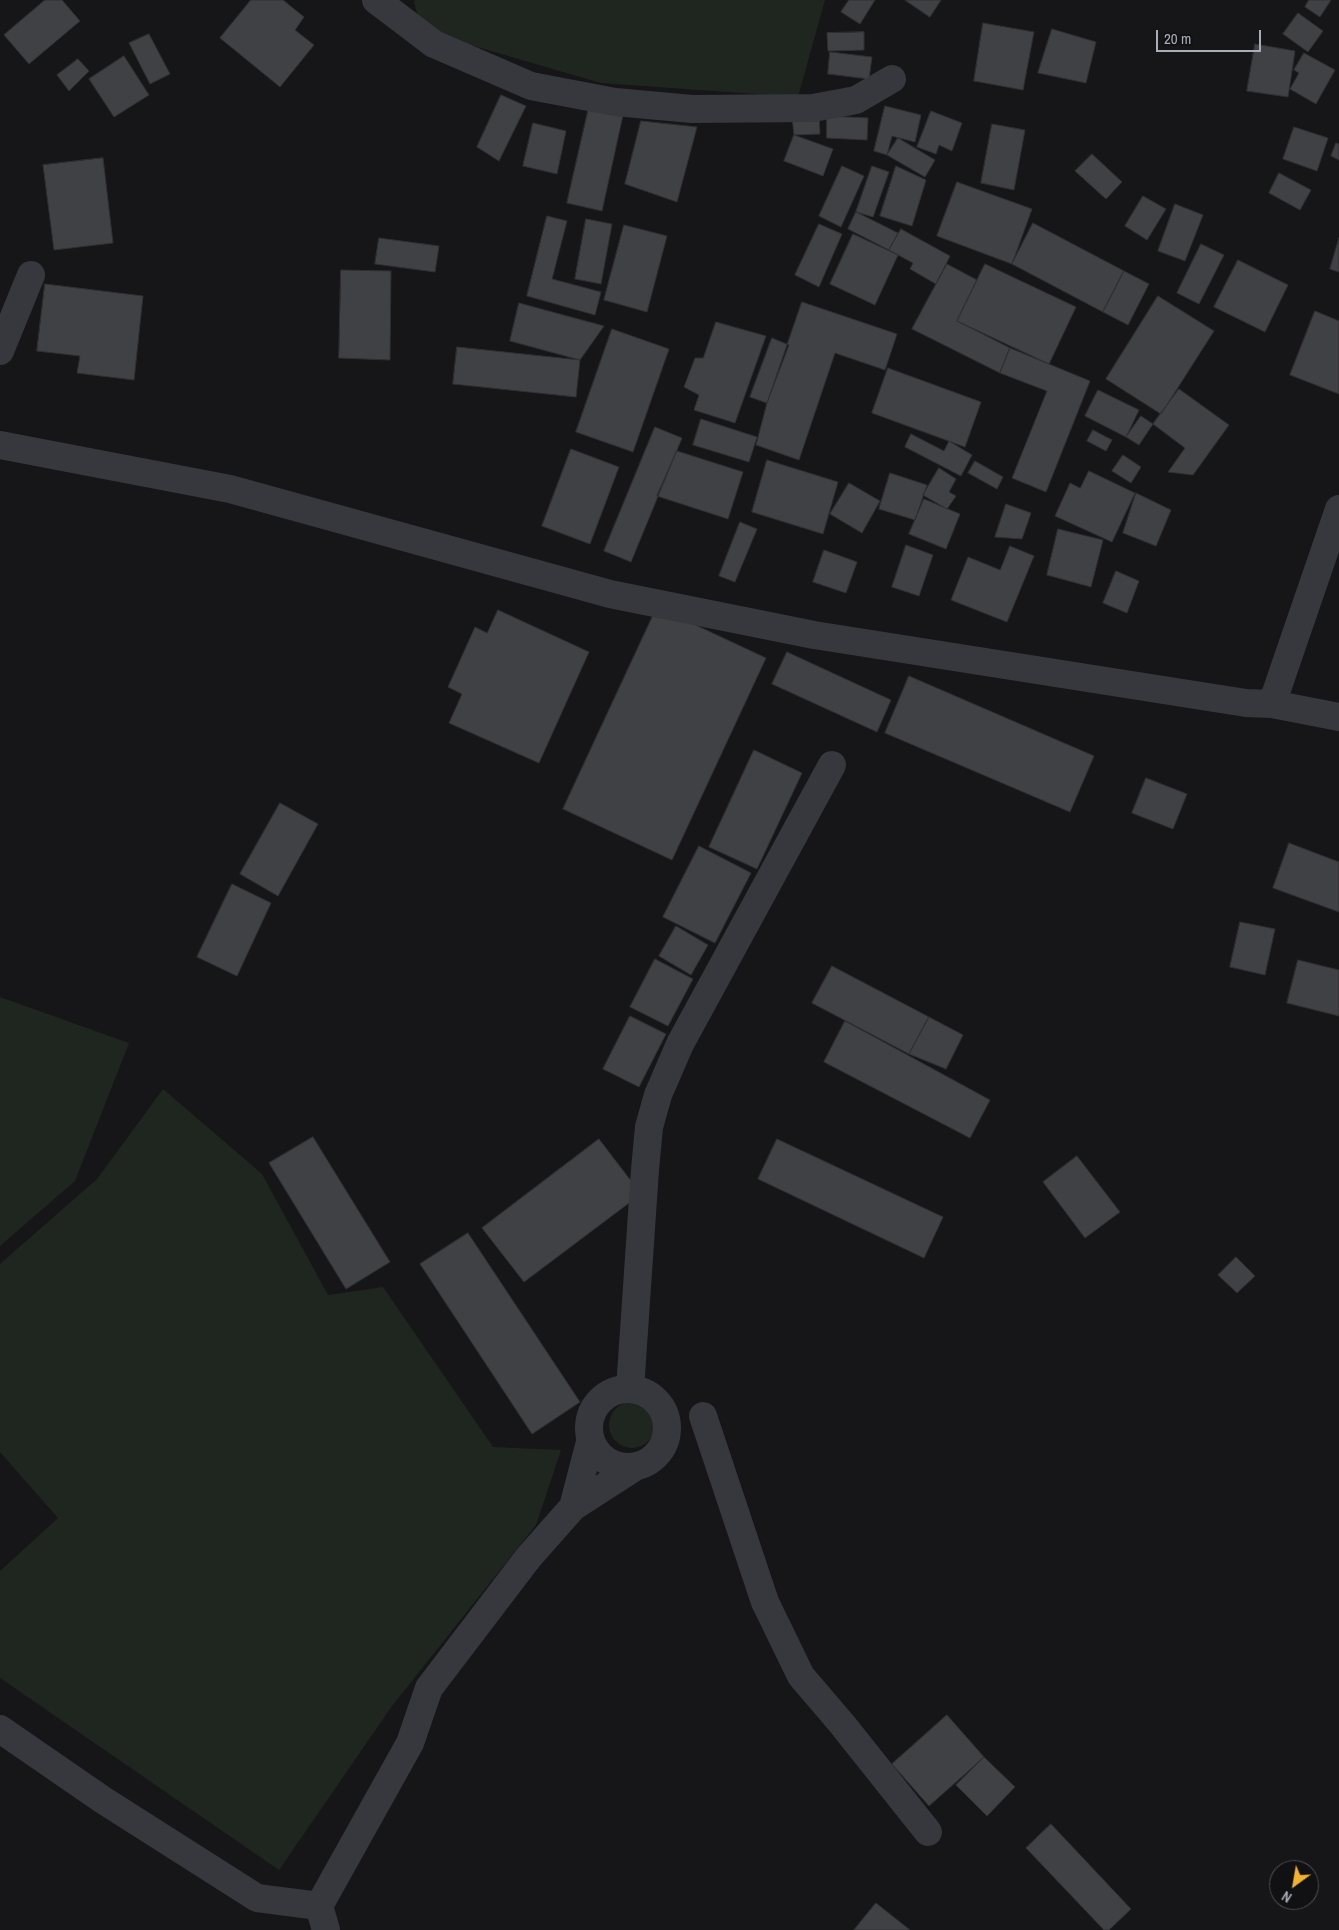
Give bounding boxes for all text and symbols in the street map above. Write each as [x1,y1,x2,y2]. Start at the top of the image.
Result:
scale bar [1159,20,1264,52]
text: 20 m [1164,28,1191,49]
north arrow [1269,1860,1319,1910]
text: N [1278,1887,1295,1907]

